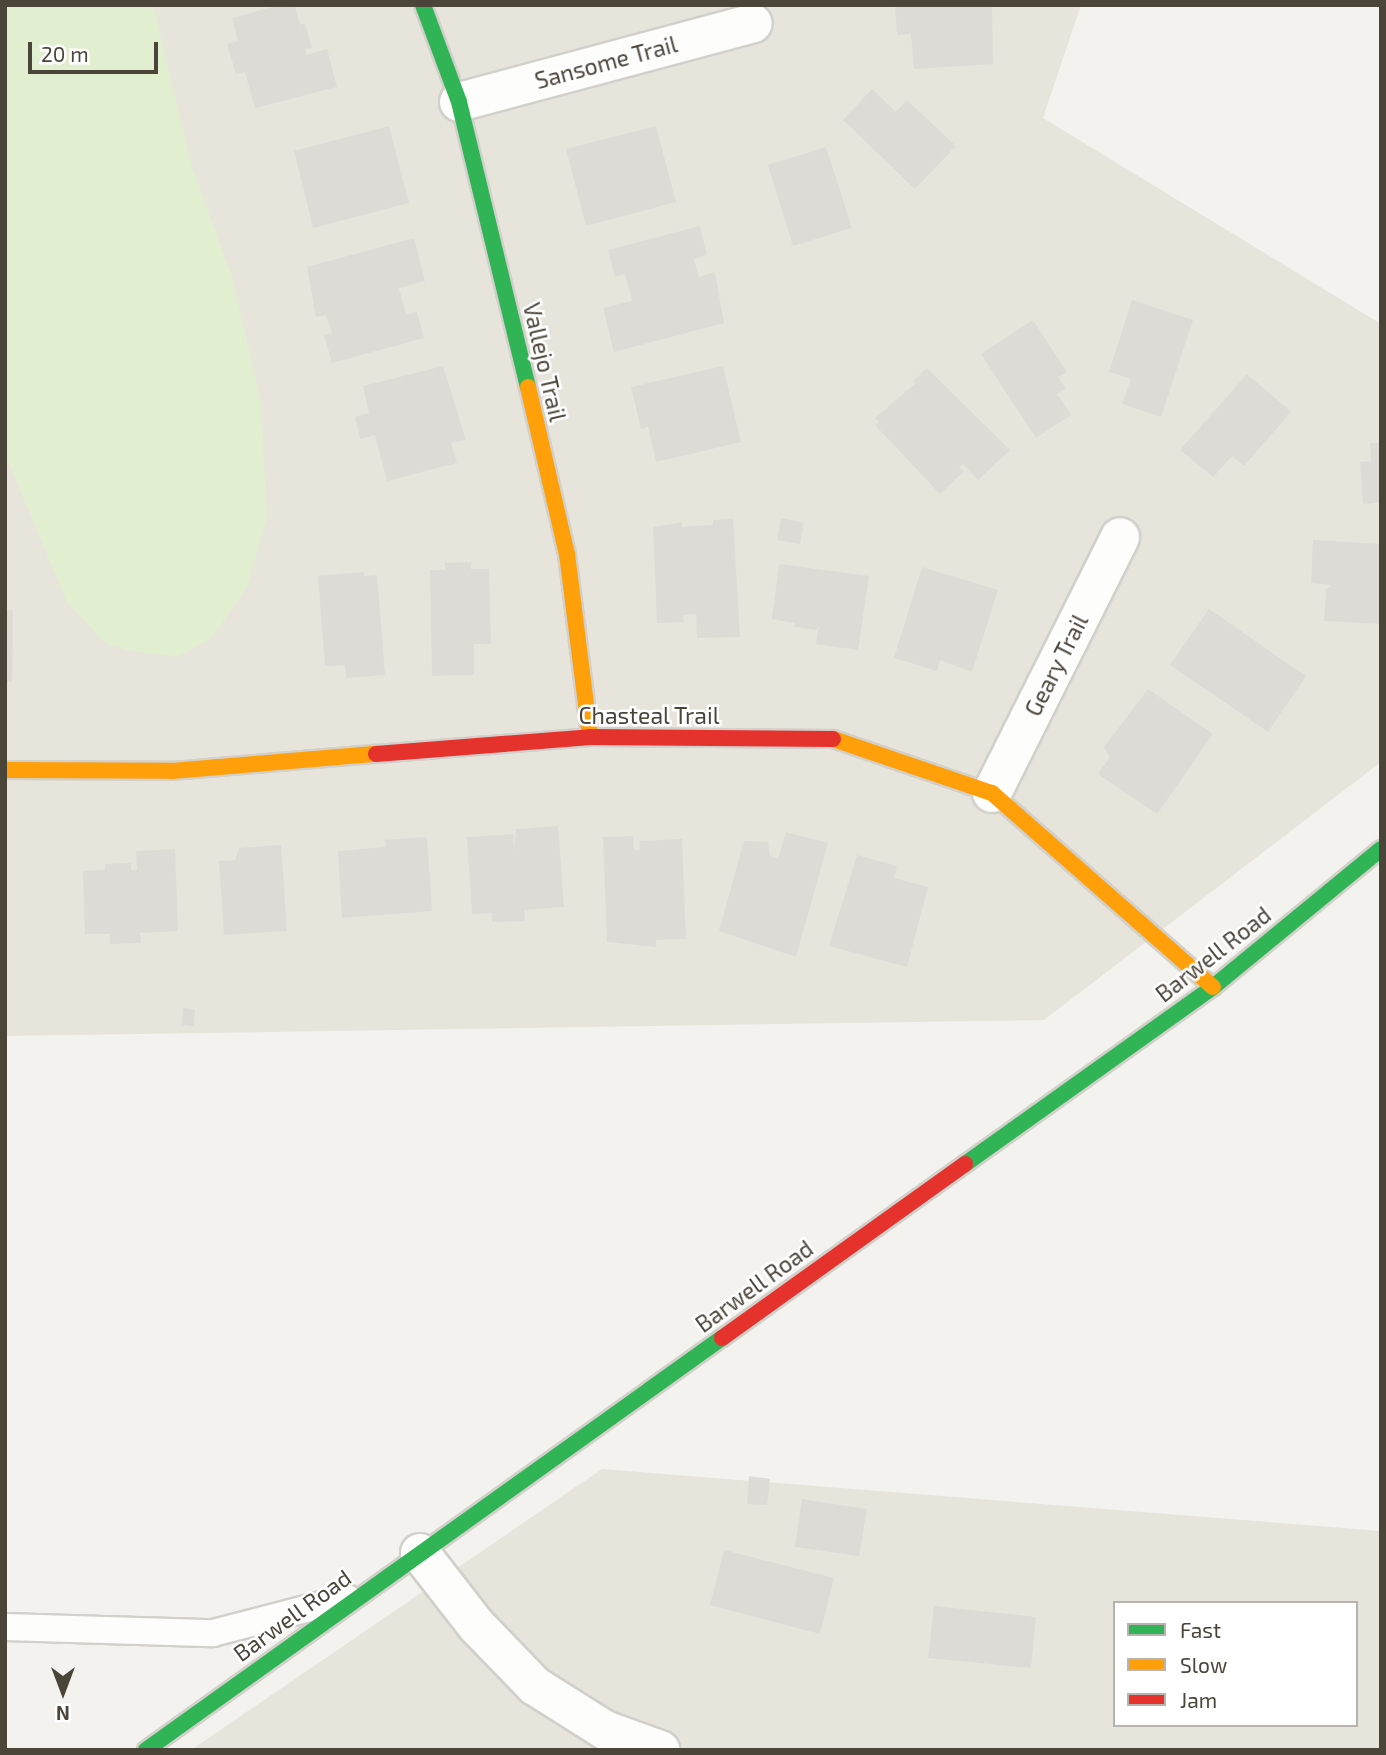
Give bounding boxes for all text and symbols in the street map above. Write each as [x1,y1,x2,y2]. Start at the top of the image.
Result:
scale bar [32,28,161,72]
street label: Sansome Trail [531,30,681,94]
text: 20 m [41,41,89,66]
street label: Vallejo Trail [518,300,572,424]
street label: Geary Trail [1018,609,1094,721]
street label: Chasteal Trail [578,701,720,729]
street label: Barwell Road [1150,900,1276,1008]
street label: Barwell Road [690,1234,818,1338]
street label: Barwell Road [228,1563,356,1667]
legend [1113,1601,1358,1727]
text: Fast [1180,1617,1221,1642]
text: Slow [1180,1652,1227,1677]
north arrow [28,1657,98,1727]
text: Jam [1180,1687,1217,1712]
text: N [56,1702,70,1725]

